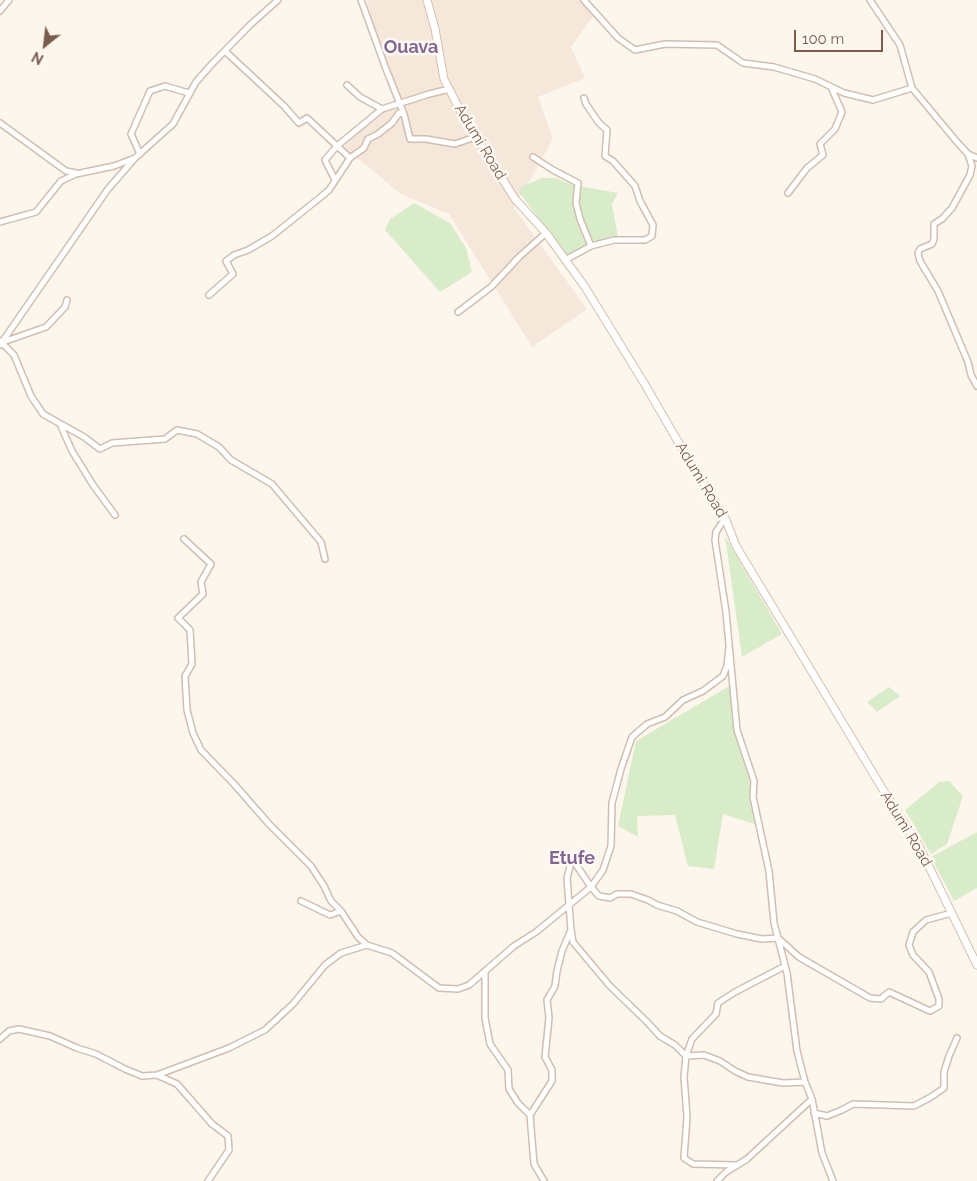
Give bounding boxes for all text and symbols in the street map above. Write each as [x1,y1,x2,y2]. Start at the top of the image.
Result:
north arrow [20,20,70,70]
scale bar [797,20,886,52]
text: 100 m [802,30,844,48]
district label: Ouava [384,37,438,59]
text: N [29,49,46,68]
street label: Adumi Road [450,101,510,183]
street label: Adumi Road [671,439,731,521]
street label: Adumi Road [876,788,936,870]
district label: Etufe [549,848,595,870]

